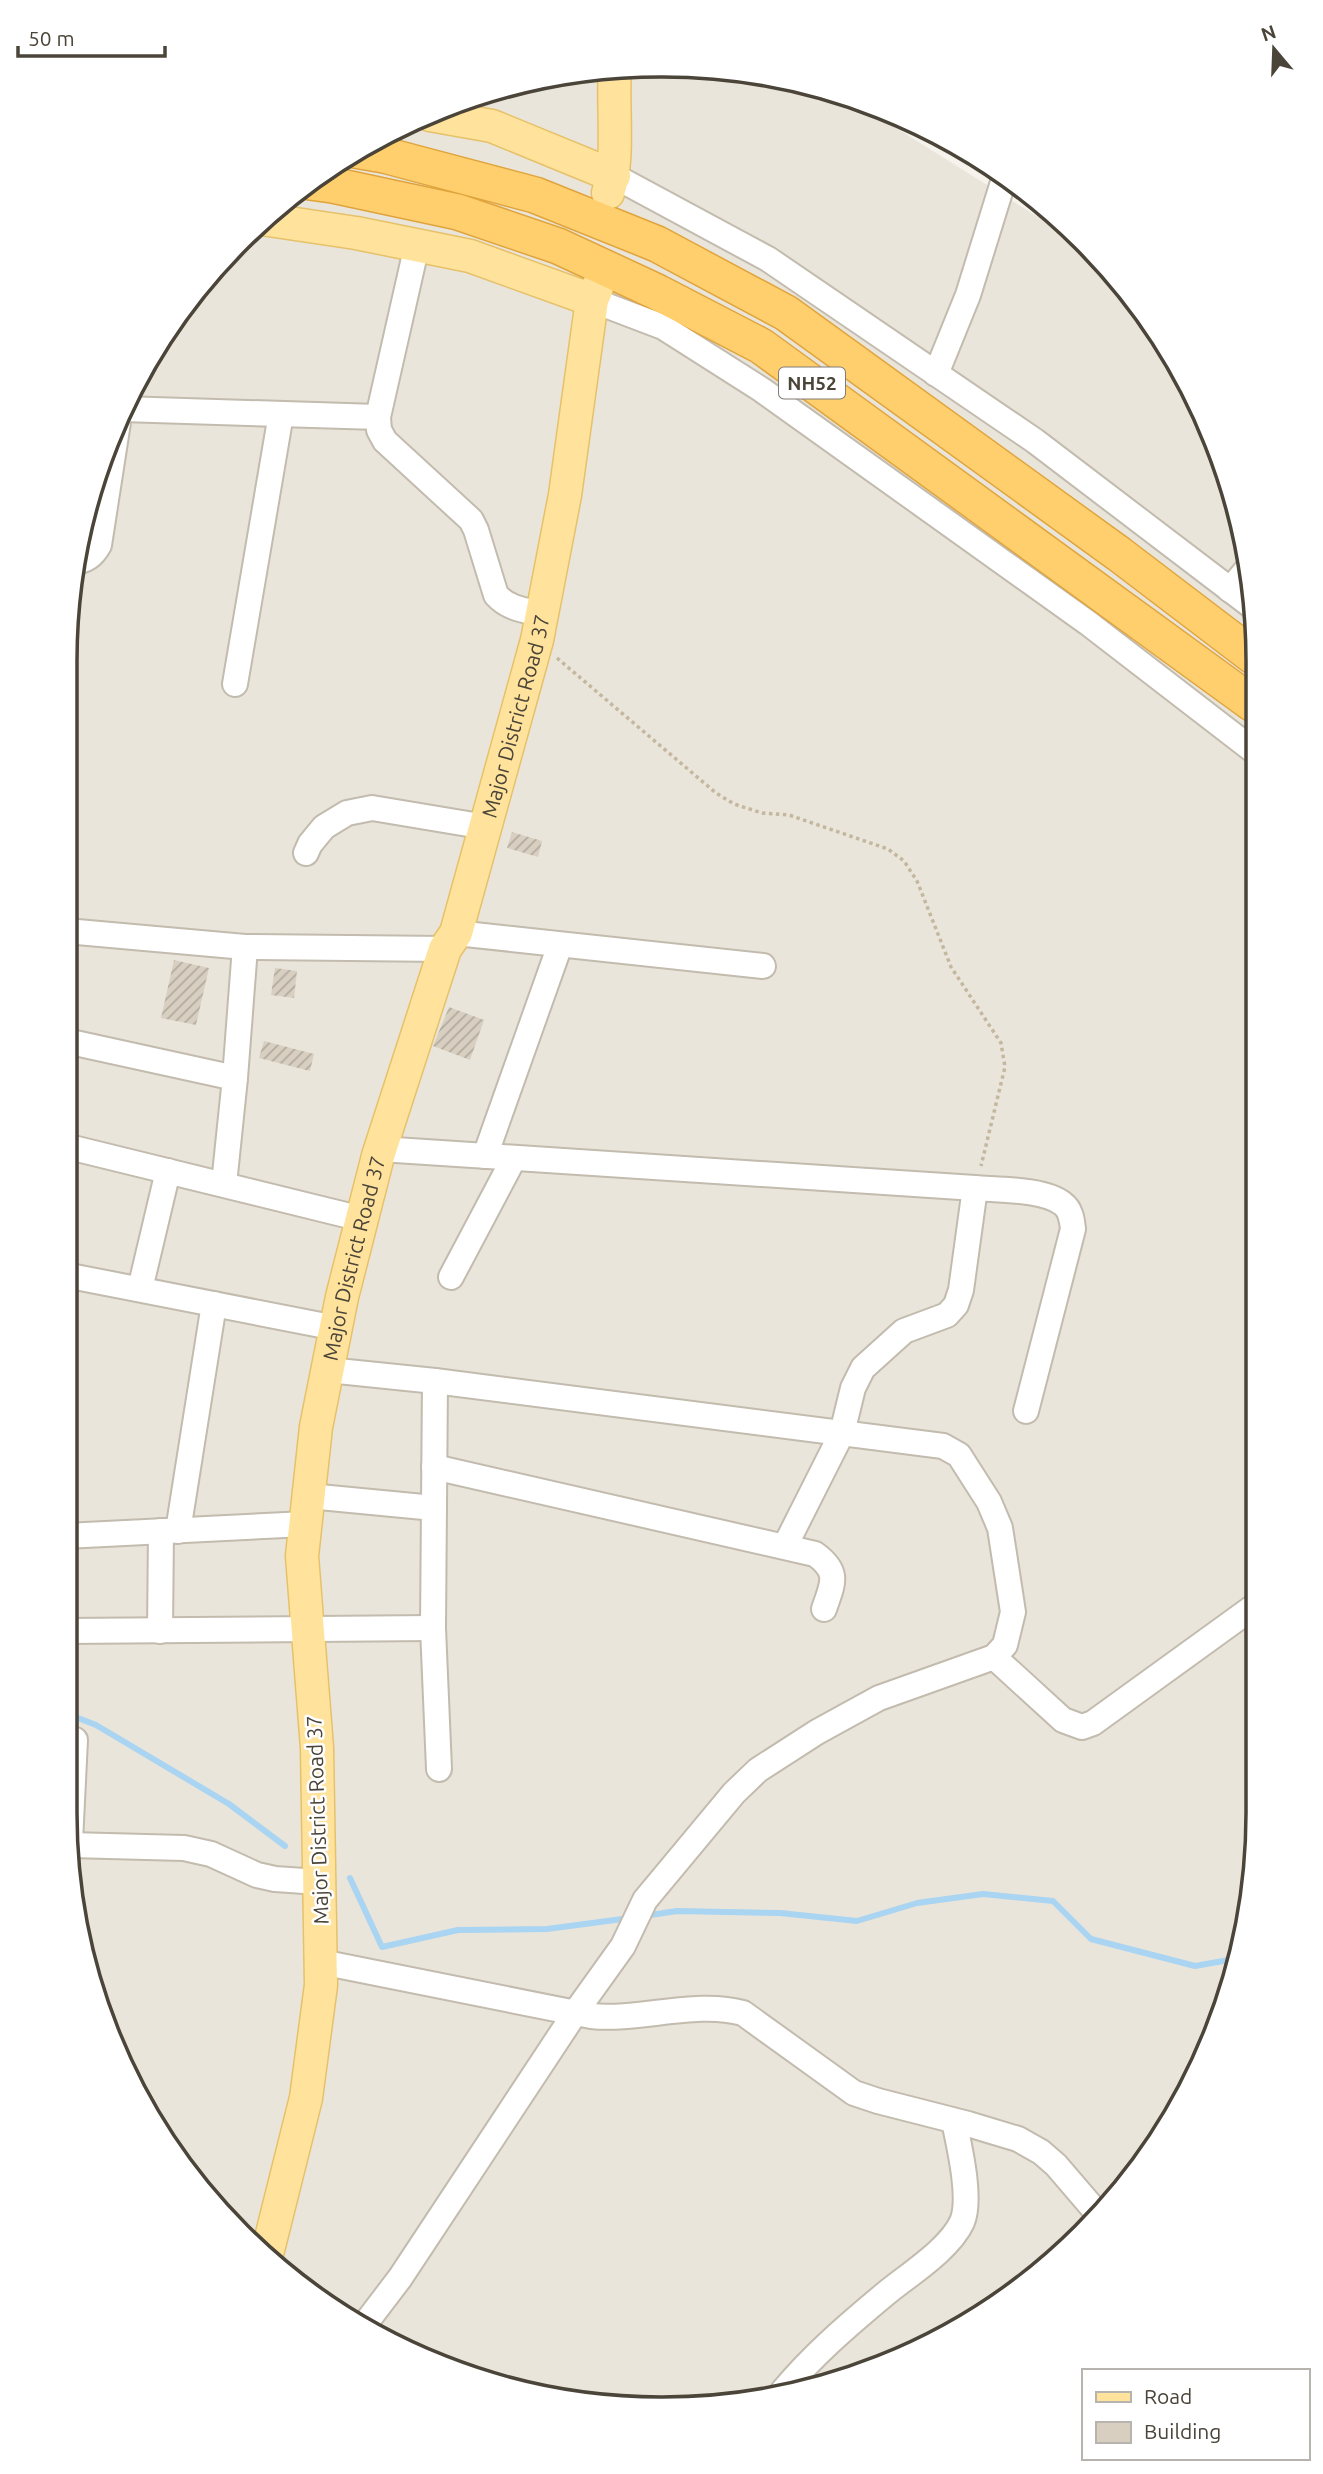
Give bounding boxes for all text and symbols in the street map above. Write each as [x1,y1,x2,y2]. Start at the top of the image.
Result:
scale bar [18,14,164,58]
north arrow [1239,14,1309,84]
text: N [1258,20,1279,46]
text: 50 m [28,26,75,50]
road number: NH52 [779,368,845,398]
street label: Major District Road 37 [476,613,554,820]
street label: Major District Road 37 [318,1153,390,1362]
street label: Major District Road 37 [301,1715,333,1925]
legend [1082,2369,1309,2460]
text: Road [1144,2384,1192,2408]
text: Building [1144,2419,1221,2443]

